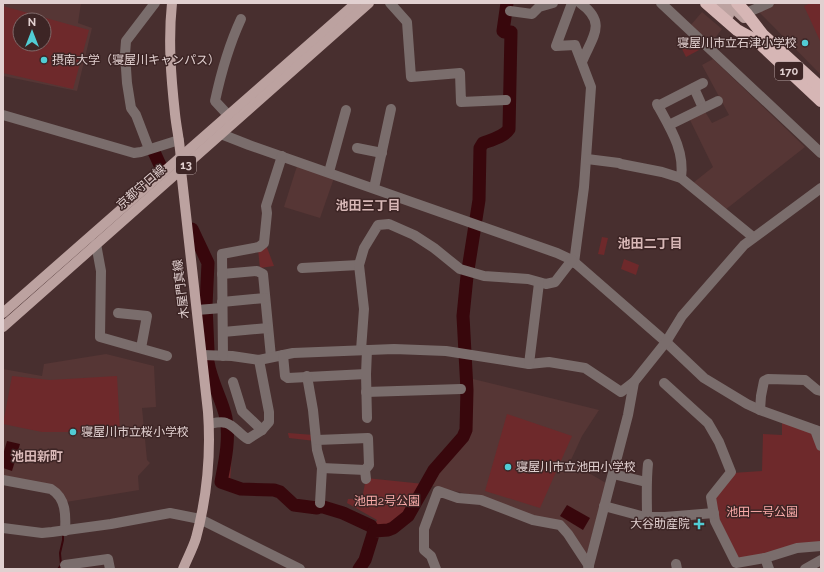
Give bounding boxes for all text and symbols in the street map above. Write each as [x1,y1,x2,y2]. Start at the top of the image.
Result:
north arrow [12,12,52,52]
text: N [28,16,36,29]
place label: 寝屋川市立石津小学校 [677,36,797,50]
marker: 寝屋川市立石津小学校 [800,38,810,48]
place label: 摂南大学（寝屋川キャンパス） [52,53,220,67]
marker: 摂南大学（寝屋川キャンパス） [39,55,49,65]
road number: 170 [775,62,803,80]
road number: 13 [176,156,196,174]
street label: 京都守口線 [114,162,168,212]
district label: 池田三丁目 [335,198,401,213]
district label: 池田二丁目 [617,236,683,251]
street label: 木屋門真線 [170,258,192,320]
place label: 寝屋川市立桜小学校 [81,425,189,439]
marker: 寝屋川市立桜小学校 [68,427,78,437]
district label: 池田新町 [11,449,63,464]
place label: 寝屋川市立池田小学校 [516,460,636,474]
marker: 寝屋川市立池田小学校 [503,462,513,472]
park label: 池田2号公園 [354,494,420,508]
park label: 池田一号公園 [726,505,798,519]
place label: 大谷助産院 [630,517,690,531]
marker: 大谷助産院 [693,518,705,530]

